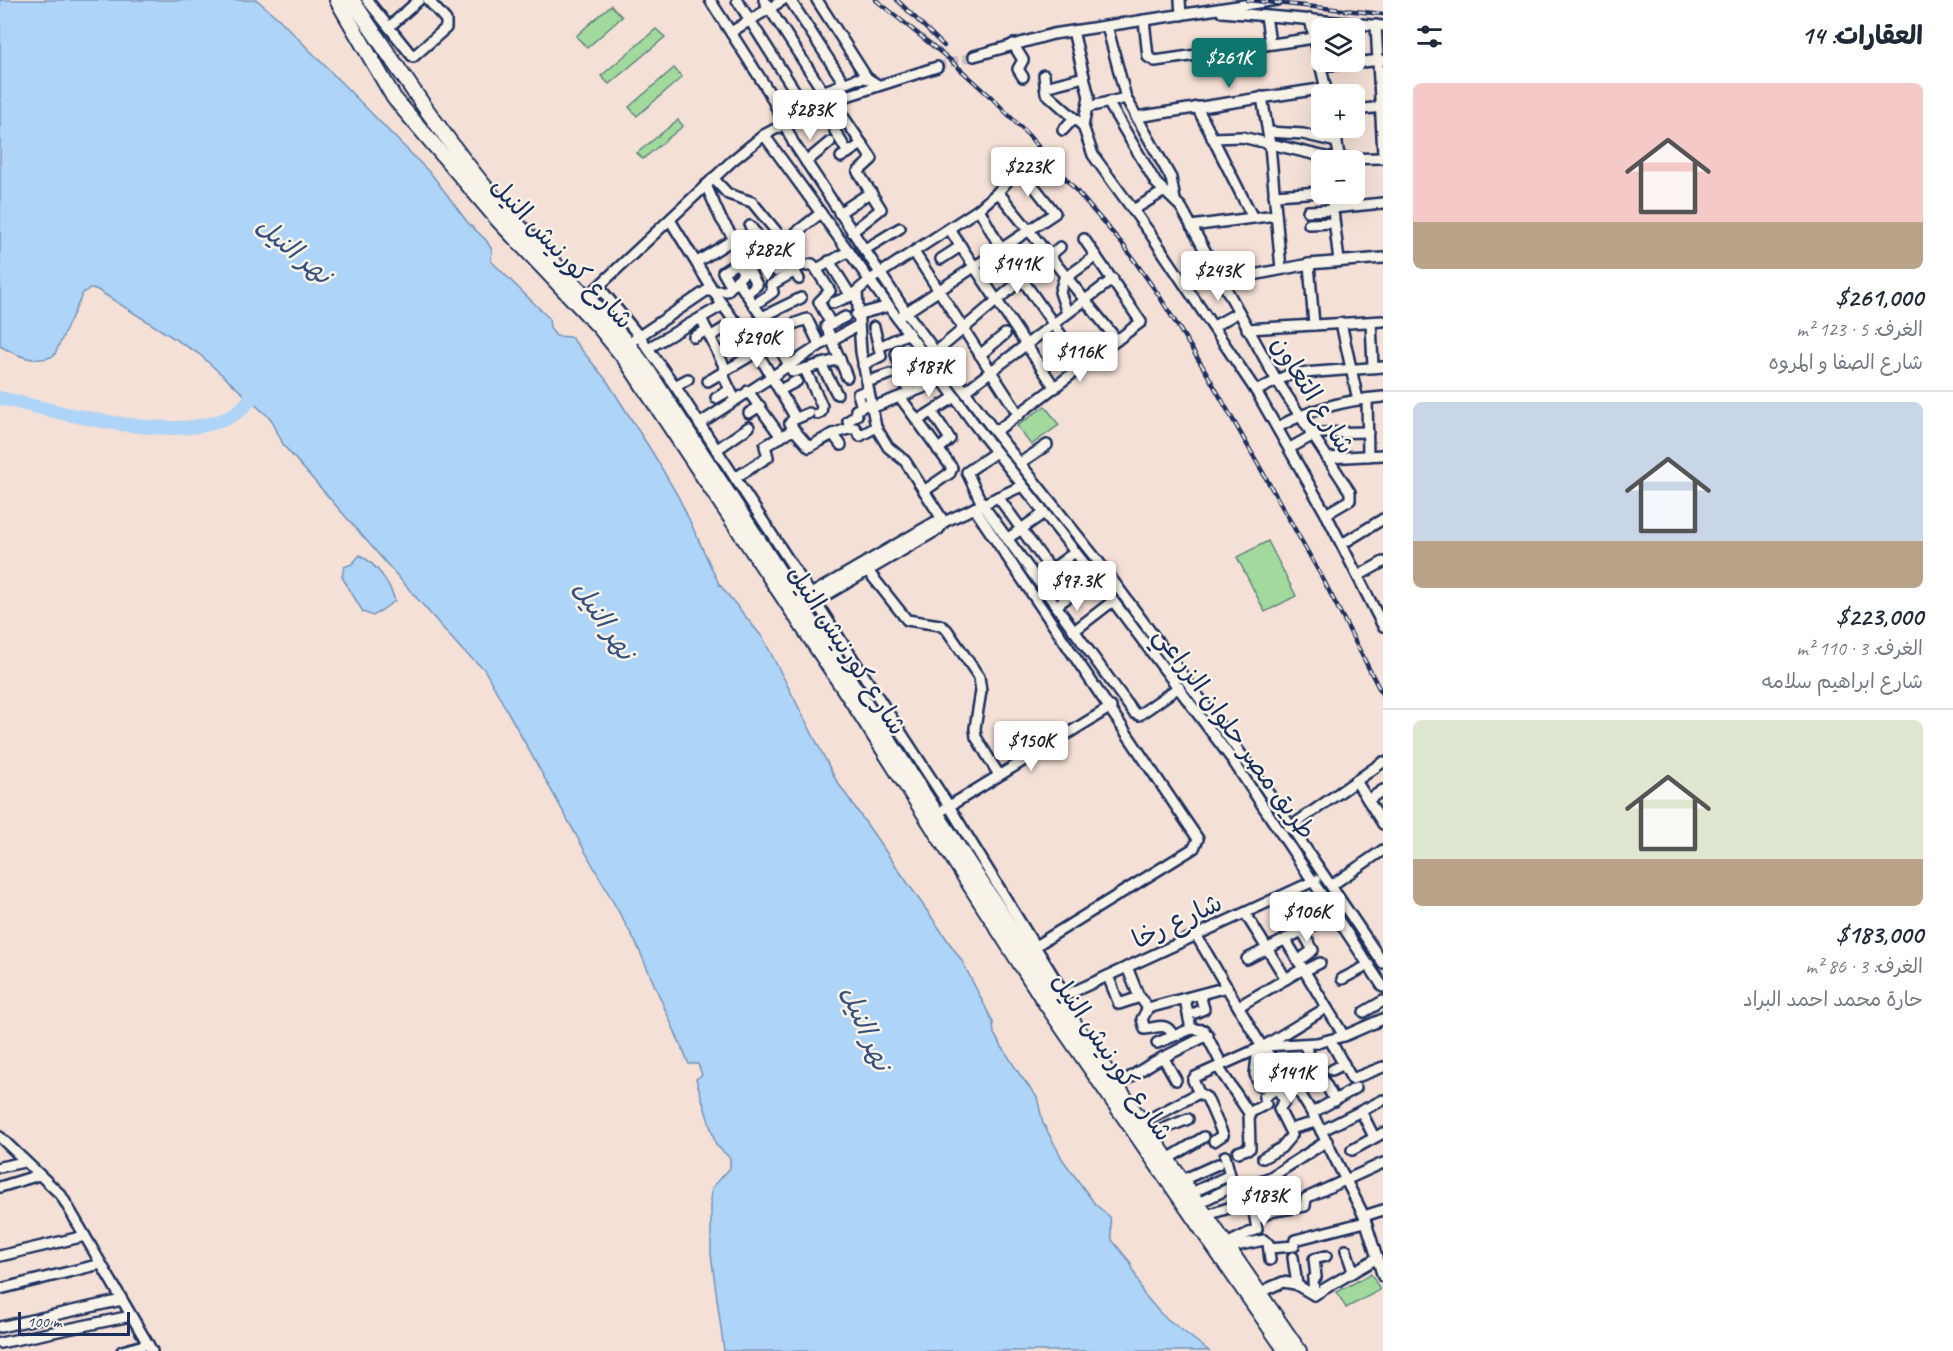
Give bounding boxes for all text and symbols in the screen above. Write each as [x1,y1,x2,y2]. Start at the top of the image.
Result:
map controls [1311,18,1365,204]
button: layers [1311,18,1365,72]
text: العقارات: 14 [1801,19,1923,52]
icon: filters [1413,20,1446,53]
pin: $261K [1187,38,1271,89]
text: $261K [1206,45,1252,70]
button: + [1311,84,1365,138]
pin: $283K [768,90,852,141]
text: $283K [787,97,833,122]
icon: home [1614,122,1722,230]
pin: $223K [986,147,1070,198]
button: − [1311,150,1365,204]
text: $223K [1005,154,1051,179]
street label: شارع كورنيش النيل [482,170,641,337]
water label: نهر النيل [249,208,341,293]
pin: $282K [726,230,810,281]
text: $282K [745,237,791,262]
pin: $141K [975,244,1059,295]
text: $141K [994,251,1040,276]
pin: $243K [1176,251,1260,302]
text: $243K [1195,258,1241,283]
text: $261,000 [1835,281,1923,314]
text: الغرف: 5 · 123 m² [1796,317,1923,342]
pin: $290K [715,318,799,369]
text: $290K [734,325,780,350]
street label: شارع التعاون [1263,330,1362,461]
pin: $116K [1038,332,1122,383]
text: $116K [1057,339,1103,364]
pin: $187K [887,347,971,398]
text: شارع الصفا و المروه [1769,350,1923,375]
text: $187K [906,354,952,379]
icon: home [1614,441,1722,549]
street label: شارع كورنيش النيل [779,559,914,742]
pin: $97.3K [1028,561,1126,612]
text: $97.3K [1052,568,1102,593]
water label: نهر النيل [565,574,644,669]
text: $223,000 [1836,600,1923,633]
street label: طريق مصر حلوان الزراعي [1142,620,1323,849]
text: الغرف: 3 · 110 m² [1796,636,1923,661]
text: شارع ابراهيم سلامه [1762,669,1923,694]
pin: $150K [989,721,1073,772]
text: $150K [1008,728,1054,753]
icon: home [1614,759,1722,867]
street label: شارع رخا [1127,886,1228,957]
pin: $106K [1265,892,1349,943]
text: $106K [1284,899,1330,924]
text: $183,000 [1836,918,1923,951]
text: الغرف: 3 · 86 m² [1805,954,1923,979]
street label: شارع كورنيش النيل [1043,967,1180,1148]
water label: نهر النيل [833,980,900,1078]
text: حارة محمد احمد البراد [1743,987,1923,1012]
pin: $141K [1249,1053,1333,1104]
text: $141K [1268,1060,1314,1085]
pin: $183K [1222,1176,1306,1227]
text: $183K [1241,1183,1287,1208]
scale bar [18,1309,130,1336]
text: 100 m [27,1312,61,1332]

